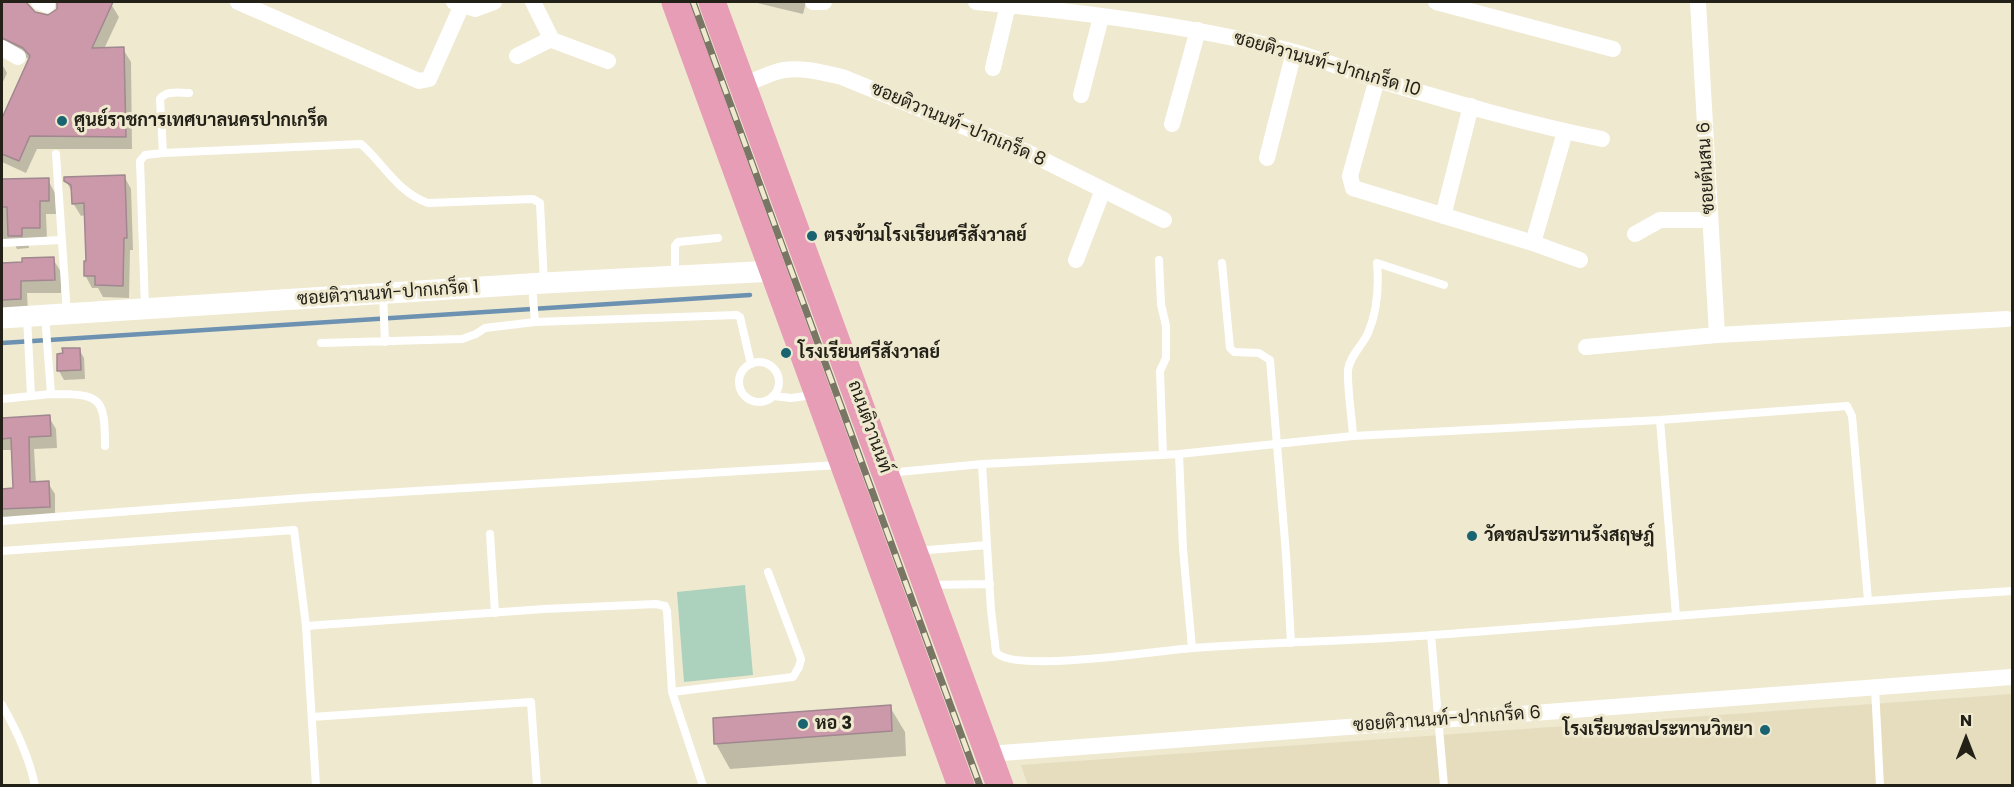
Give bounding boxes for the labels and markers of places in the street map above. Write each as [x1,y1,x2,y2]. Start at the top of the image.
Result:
place label: ศูนย์ราชการเทศบาลนครปากเกร็ด [74,110,328,132]
marker: ศูนย์ราชการเทศบาลนครปากเกร็ด [55,114,69,128]
place label: ตรงข้ามโรงเรียนศรีสังวาลย์ [824,225,1027,247]
marker: ตรงข้ามโรงเรียนศรีสังวาลย์ [805,229,819,243]
place label: โรงเรียนศรีสังวาลย์ [798,342,940,364]
marker: โรงเรียนศรีสังวาลย์ [779,346,793,360]
place label: วัดชลประทานรังสฤษฎ์ [1484,525,1654,547]
marker: วัดชลประทานรังสฤษฎ์ [1465,529,1479,543]
place label: หอ 3 [815,713,852,735]
marker: หอ 3 [796,717,810,731]
place label: โรงเรียนชลประทานวิทยา [1563,719,1753,741]
marker: โรงเรียนชลประทานวิทยา [1758,723,1772,737]

